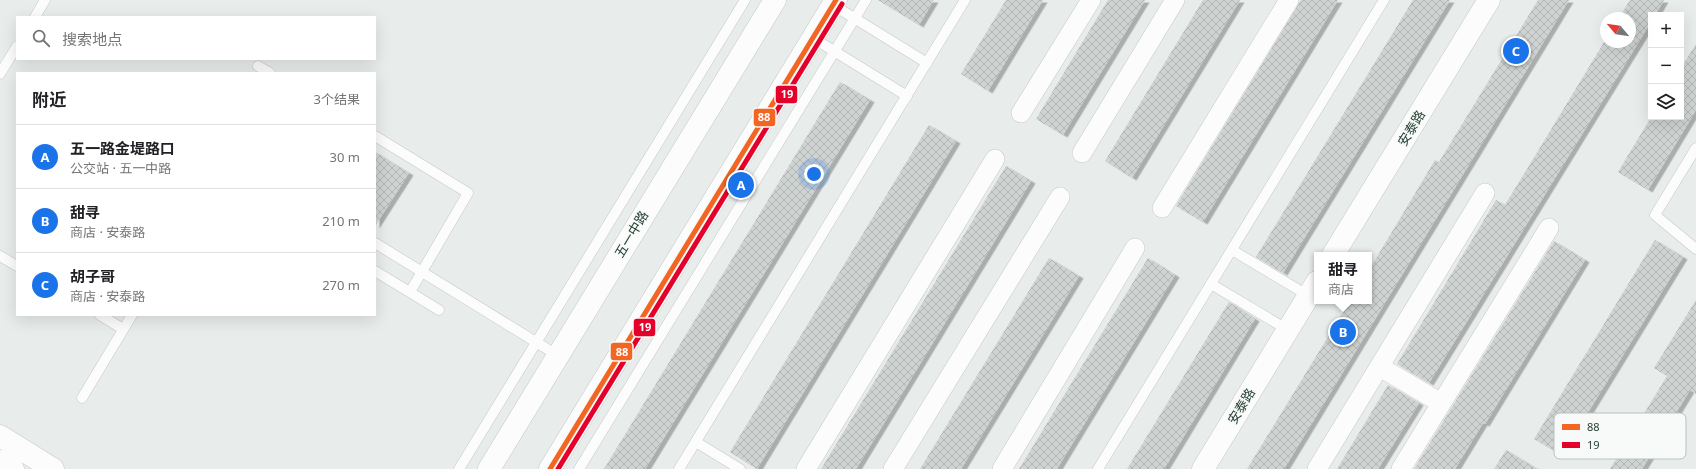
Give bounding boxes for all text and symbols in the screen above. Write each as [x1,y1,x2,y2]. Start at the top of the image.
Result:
north arrow [1600,12,1636,48]
map controls [1648,12,1684,120]
button: + [1648,12,1684,48]
search box [16,16,376,60]
icon: search [30,27,52,49]
text: 搜索地点 [62,29,122,49]
pin: C [1503,36,1529,66]
button: − [1648,48,1684,84]
button: layers [1648,84,1684,120]
line badge: 19 [775,85,798,104]
text: 19 [781,86,793,101]
text: 附近 [32,88,66,111]
text: 3个结果 [314,90,360,108]
street label: 安泰路 [1393,107,1429,149]
line badge: 88 [753,108,776,127]
text: 88 [758,109,770,124]
text: 五一路金堤路口 [70,138,175,158]
text: A [41,148,50,166]
text: 30 m [330,148,360,166]
text: 公交站 · 五一中路 [70,159,171,177]
your location [804,164,824,184]
pin: A [728,170,754,200]
text: 甜寻 [70,202,100,222]
street label: 五一中路 [610,207,652,261]
text: B [41,212,49,230]
text: 210 m [322,212,360,230]
text: 商店 · 安泰路 [70,223,145,241]
popup [1314,252,1372,304]
text: 甜寻 [1328,259,1358,279]
text: 胡子哥 [70,266,115,286]
text: C [41,276,49,294]
text: 270 m [322,276,360,294]
text: 商店 [1328,280,1354,298]
text: 商店 · 安泰路 [70,287,145,305]
pin: B [1330,317,1356,347]
line badge: 19 [633,318,656,337]
text: 19 [639,319,651,334]
line badge: 88 [610,342,633,361]
text: 88 [616,344,628,359]
street label: 安泰路 [1223,385,1259,427]
legend [1554,413,1686,459]
text: 88 [1587,419,1600,434]
text: 19 [1587,437,1600,452]

